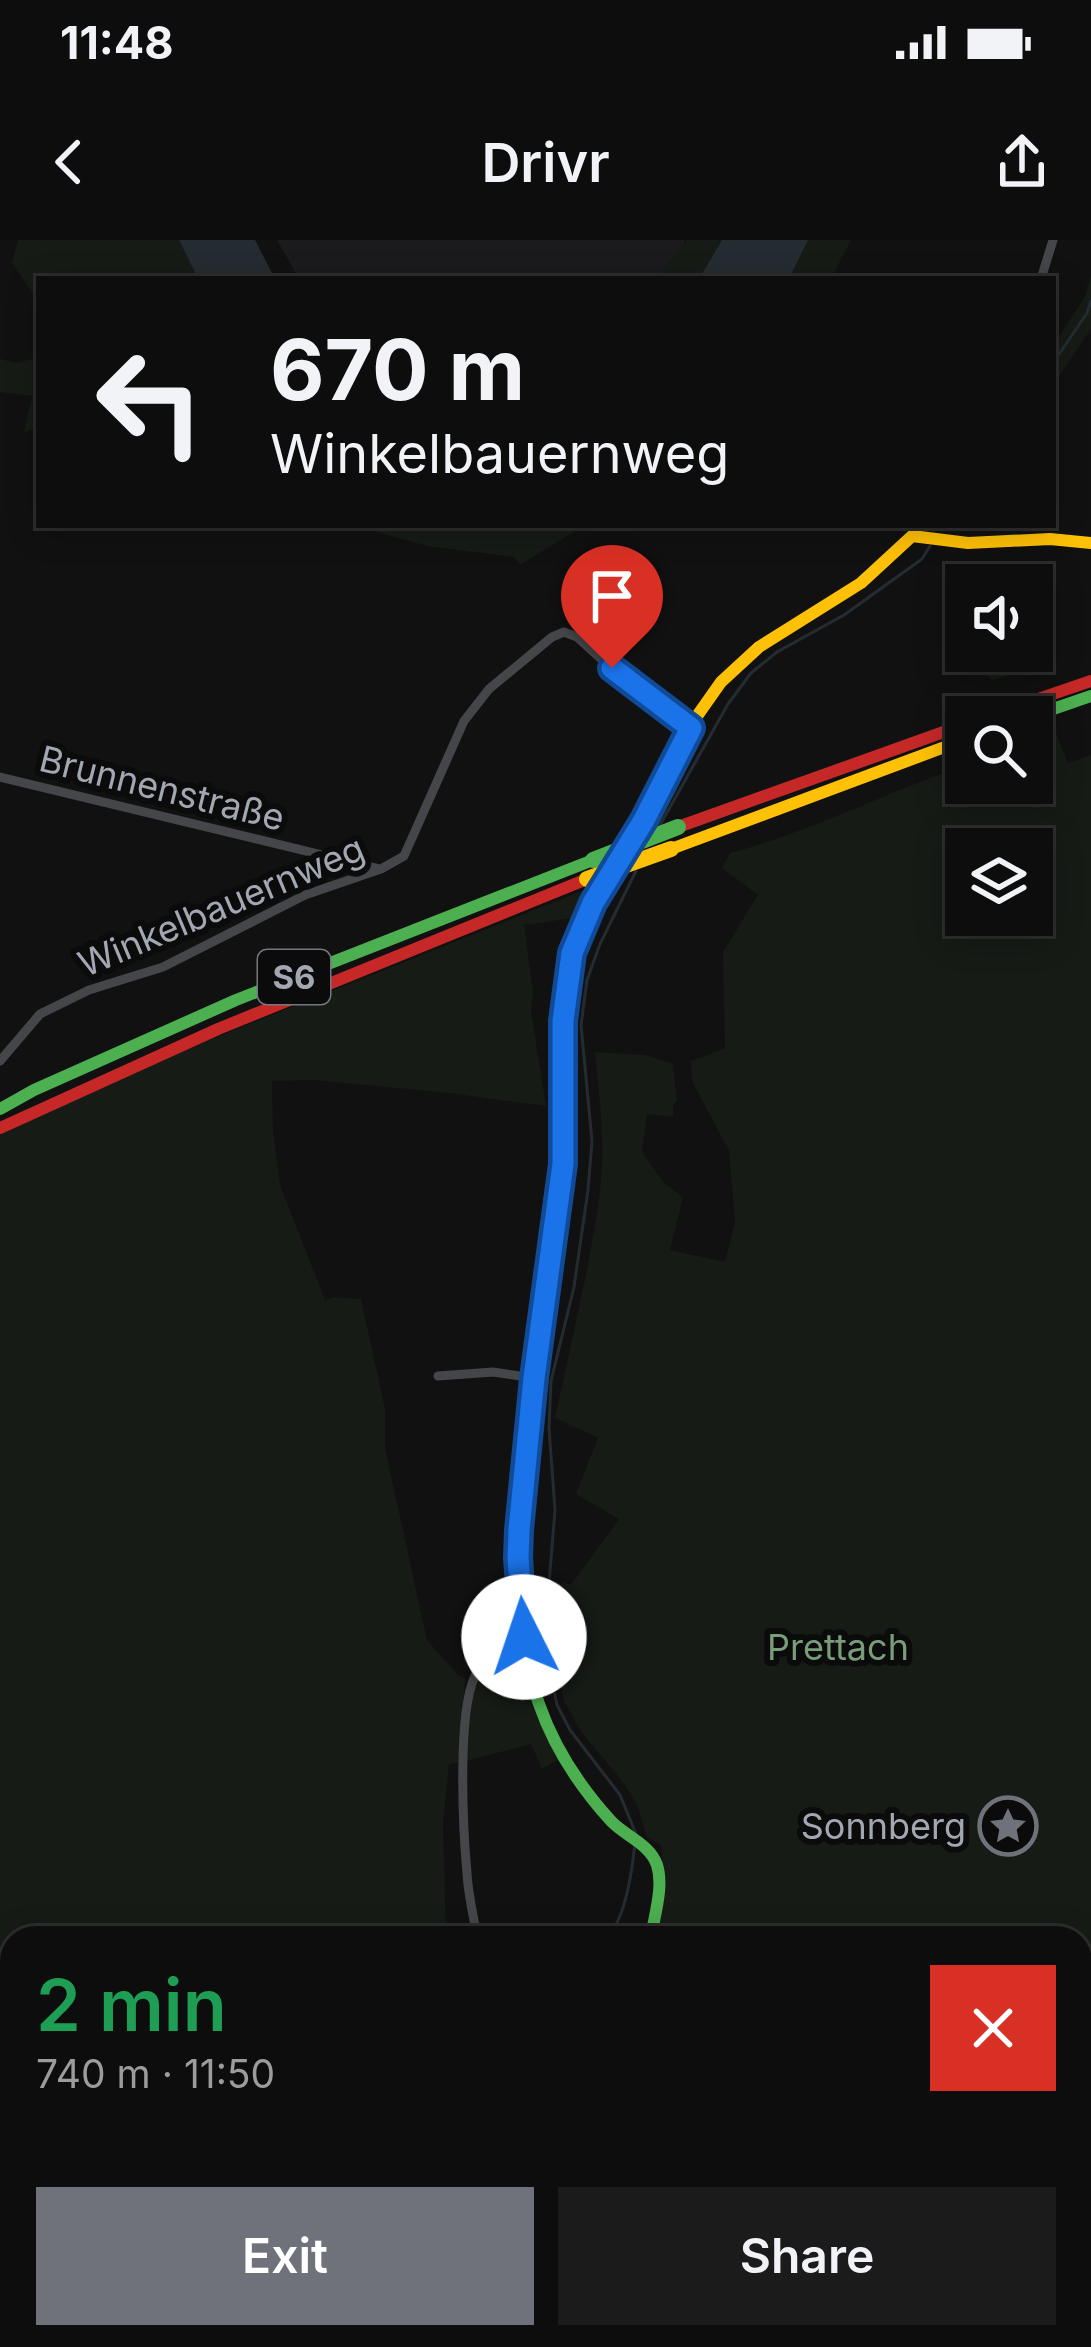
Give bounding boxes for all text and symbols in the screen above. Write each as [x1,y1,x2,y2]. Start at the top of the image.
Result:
text: 11:48 [60,15,174,70]
icon: back [36,129,102,195]
icon: share [989,129,1055,195]
text: Drivr [481,130,610,195]
text: 670 m [270,319,525,420]
icon: left [72,324,228,480]
text: Winkelbauernweg [270,421,729,486]
pin [561,545,663,668]
icon: arrive [579,563,645,629]
map controls [945,564,1053,936]
button: sound [945,564,1053,672]
button: search [945,696,1053,804]
street label: Brunnenstraße [35,736,289,840]
street label: Winkelbauernweg [71,826,371,986]
button: layers [945,828,1053,936]
road number: S6 [258,950,330,1004]
position arrow [461,1574,587,1700]
park label: Prettach [767,1625,909,1669]
place icon: Sonnberg [977,1795,1039,1857]
place label: Sonnberg [801,1804,966,1848]
text: 2 min [36,1961,227,2048]
button: close [930,1965,1056,2091]
text: 740 m · 11:50 [36,2050,275,2097]
button: Exit [36,2187,534,2325]
button: Share [558,2187,1056,2325]

